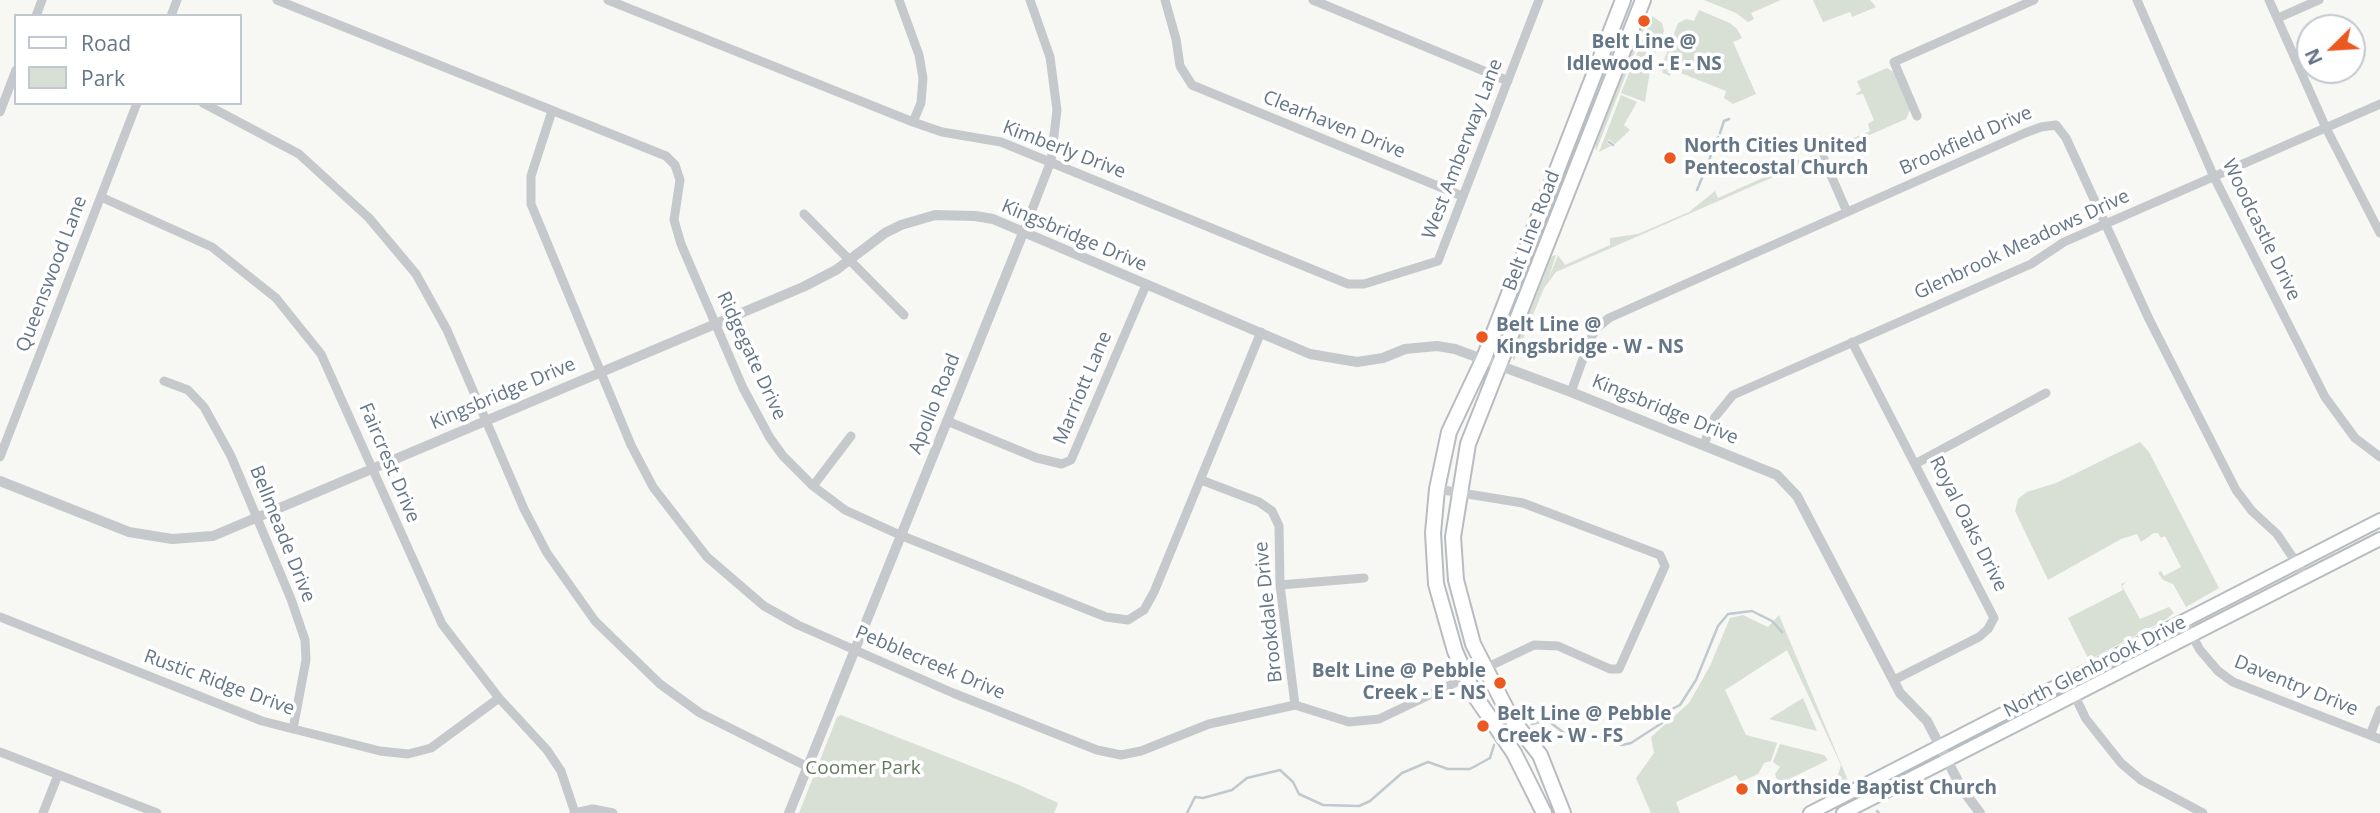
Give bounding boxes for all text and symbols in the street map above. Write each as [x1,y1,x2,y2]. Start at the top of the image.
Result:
marker: Belt Line @ Idlewood - E - NS [1636,13,1652,29]
legend [14,14,242,105]
north arrow [2296,14,2366,84]
text: Road [81,29,131,57]
place label: Belt Line @ Idlewood - E - NS [1566,32,1722,76]
text: N [2299,44,2329,69]
street label: West Amberway Lane [1418,56,1508,242]
text: Park [81,64,125,92]
street label: Clearhaven Drive [1260,86,1408,164]
street label: Brookfield Drive [1896,102,2036,180]
street label: Kimberly Drive [999,116,1129,184]
place label: North Cities United Pentecostal Church [1684,136,1869,180]
marker: North Cities United Pentecostal Church [1662,150,1678,166]
street label: Woodcastle Drive [2217,156,2305,304]
street label: Belt Line Road [1499,168,1565,294]
street label: Glenbrook Meadows Drive [1911,185,2133,305]
street label: Queenswood Lane [12,193,92,355]
street label: Kingsbridge Drive [998,195,1150,277]
street label: Ridgegate Drive [711,288,791,424]
place label: Belt Line @ Kingsbridge - W - NS [1496,315,1684,359]
street label: Marriott Lane [1049,328,1117,448]
marker: Belt Line @ Kingsbridge - W - NS [1474,329,1490,345]
street label: Apollo Road [905,350,965,458]
street label: Kingsbridge Drive [427,353,579,435]
street label: Kingsbridge Drive [1589,370,1741,450]
street label: Faircrest Drive [354,400,424,526]
street label: Royal Oaks Drive [1924,453,2012,595]
street label: Bellmeade Drive [244,462,320,606]
street label: Brookdale Drive [1250,540,1288,684]
street label: North Glenbrook Drive [2000,611,2190,723]
street label: Pebblecreek Drive [852,621,1008,705]
street label: Rustic Ridge Drive [141,645,297,721]
street label: Daventry Drive [2231,651,2361,721]
place label: Belt Line @ Pebble Creek - E - NS [1312,661,1486,705]
marker: Belt Line @ Pebble Creek - E - NS [1492,675,1508,691]
place label: Belt Line @ Pebble Creek - W - FS [1497,704,1671,748]
marker: Belt Line @ Pebble Creek - W - FS [1475,718,1491,734]
park label: Coomer Park [805,758,921,780]
place label: Northside Baptist Church [1756,778,1997,800]
marker: Northside Baptist Church [1734,781,1750,797]

